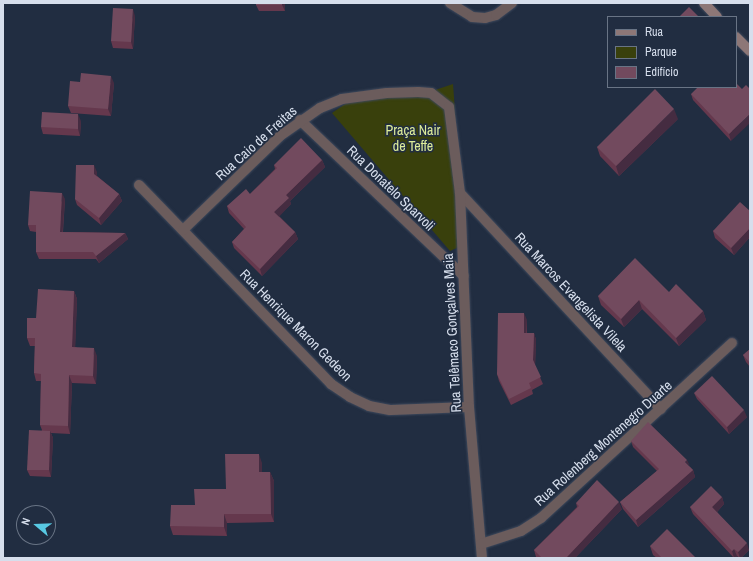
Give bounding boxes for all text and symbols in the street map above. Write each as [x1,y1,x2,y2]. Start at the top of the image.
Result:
legend [607,16,737,88]
text: Rua [645,24,663,40]
text: Parque [645,44,677,60]
text: Edifício [645,64,678,80]
street label: Rua Caio de Freitas [212,102,300,184]
park label: Praça Nair de Teffe [386,122,440,154]
street label: Rua Donatelo Sparvoli [344,142,438,234]
street label: Rua Marcos Evangelista Vilela [511,229,631,355]
street label: Rua Telêmaco Gonçalves Maia [439,253,465,413]
street label: Rua Henrique Maron Gedeon [237,266,355,384]
street label: Rua Rolenberg Montenegro Duarte [531,377,675,509]
north arrow [16,505,56,545]
text: N [18,516,33,527]

